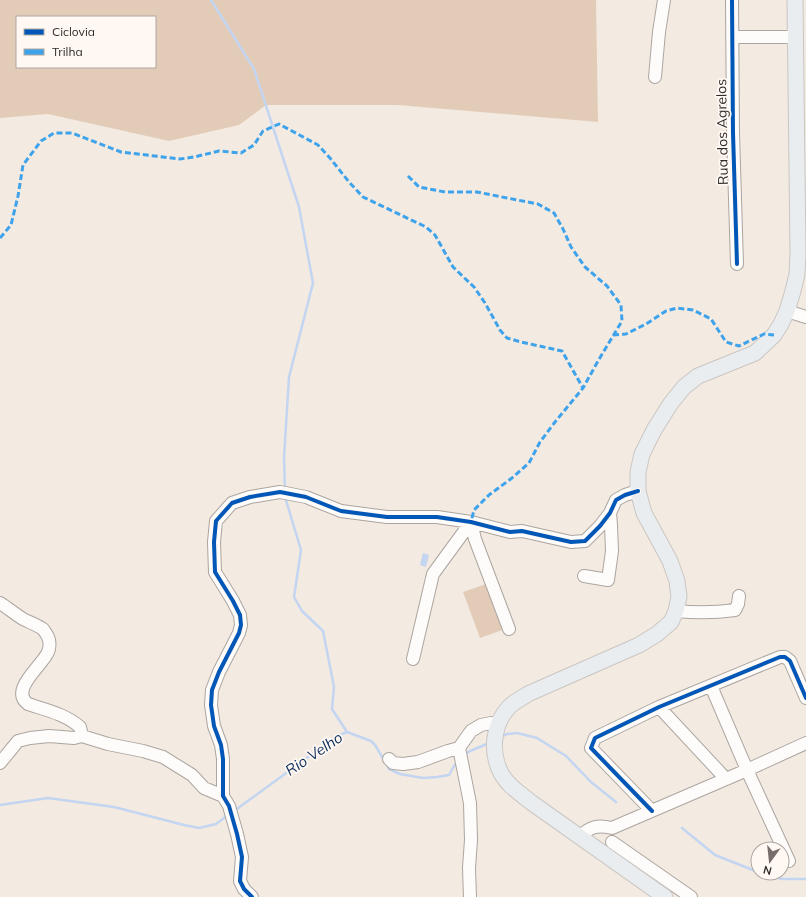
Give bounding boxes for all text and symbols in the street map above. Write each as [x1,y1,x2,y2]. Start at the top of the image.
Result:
legend [16,16,156,68]
text: Ciclovia [52,24,95,39]
text: Trilha [52,44,83,59]
street label: Rua dos Agrelos [712,79,732,185]
water label: Rio Velho [281,727,346,780]
north arrow [750,841,790,881]
text: N [762,863,773,878]

